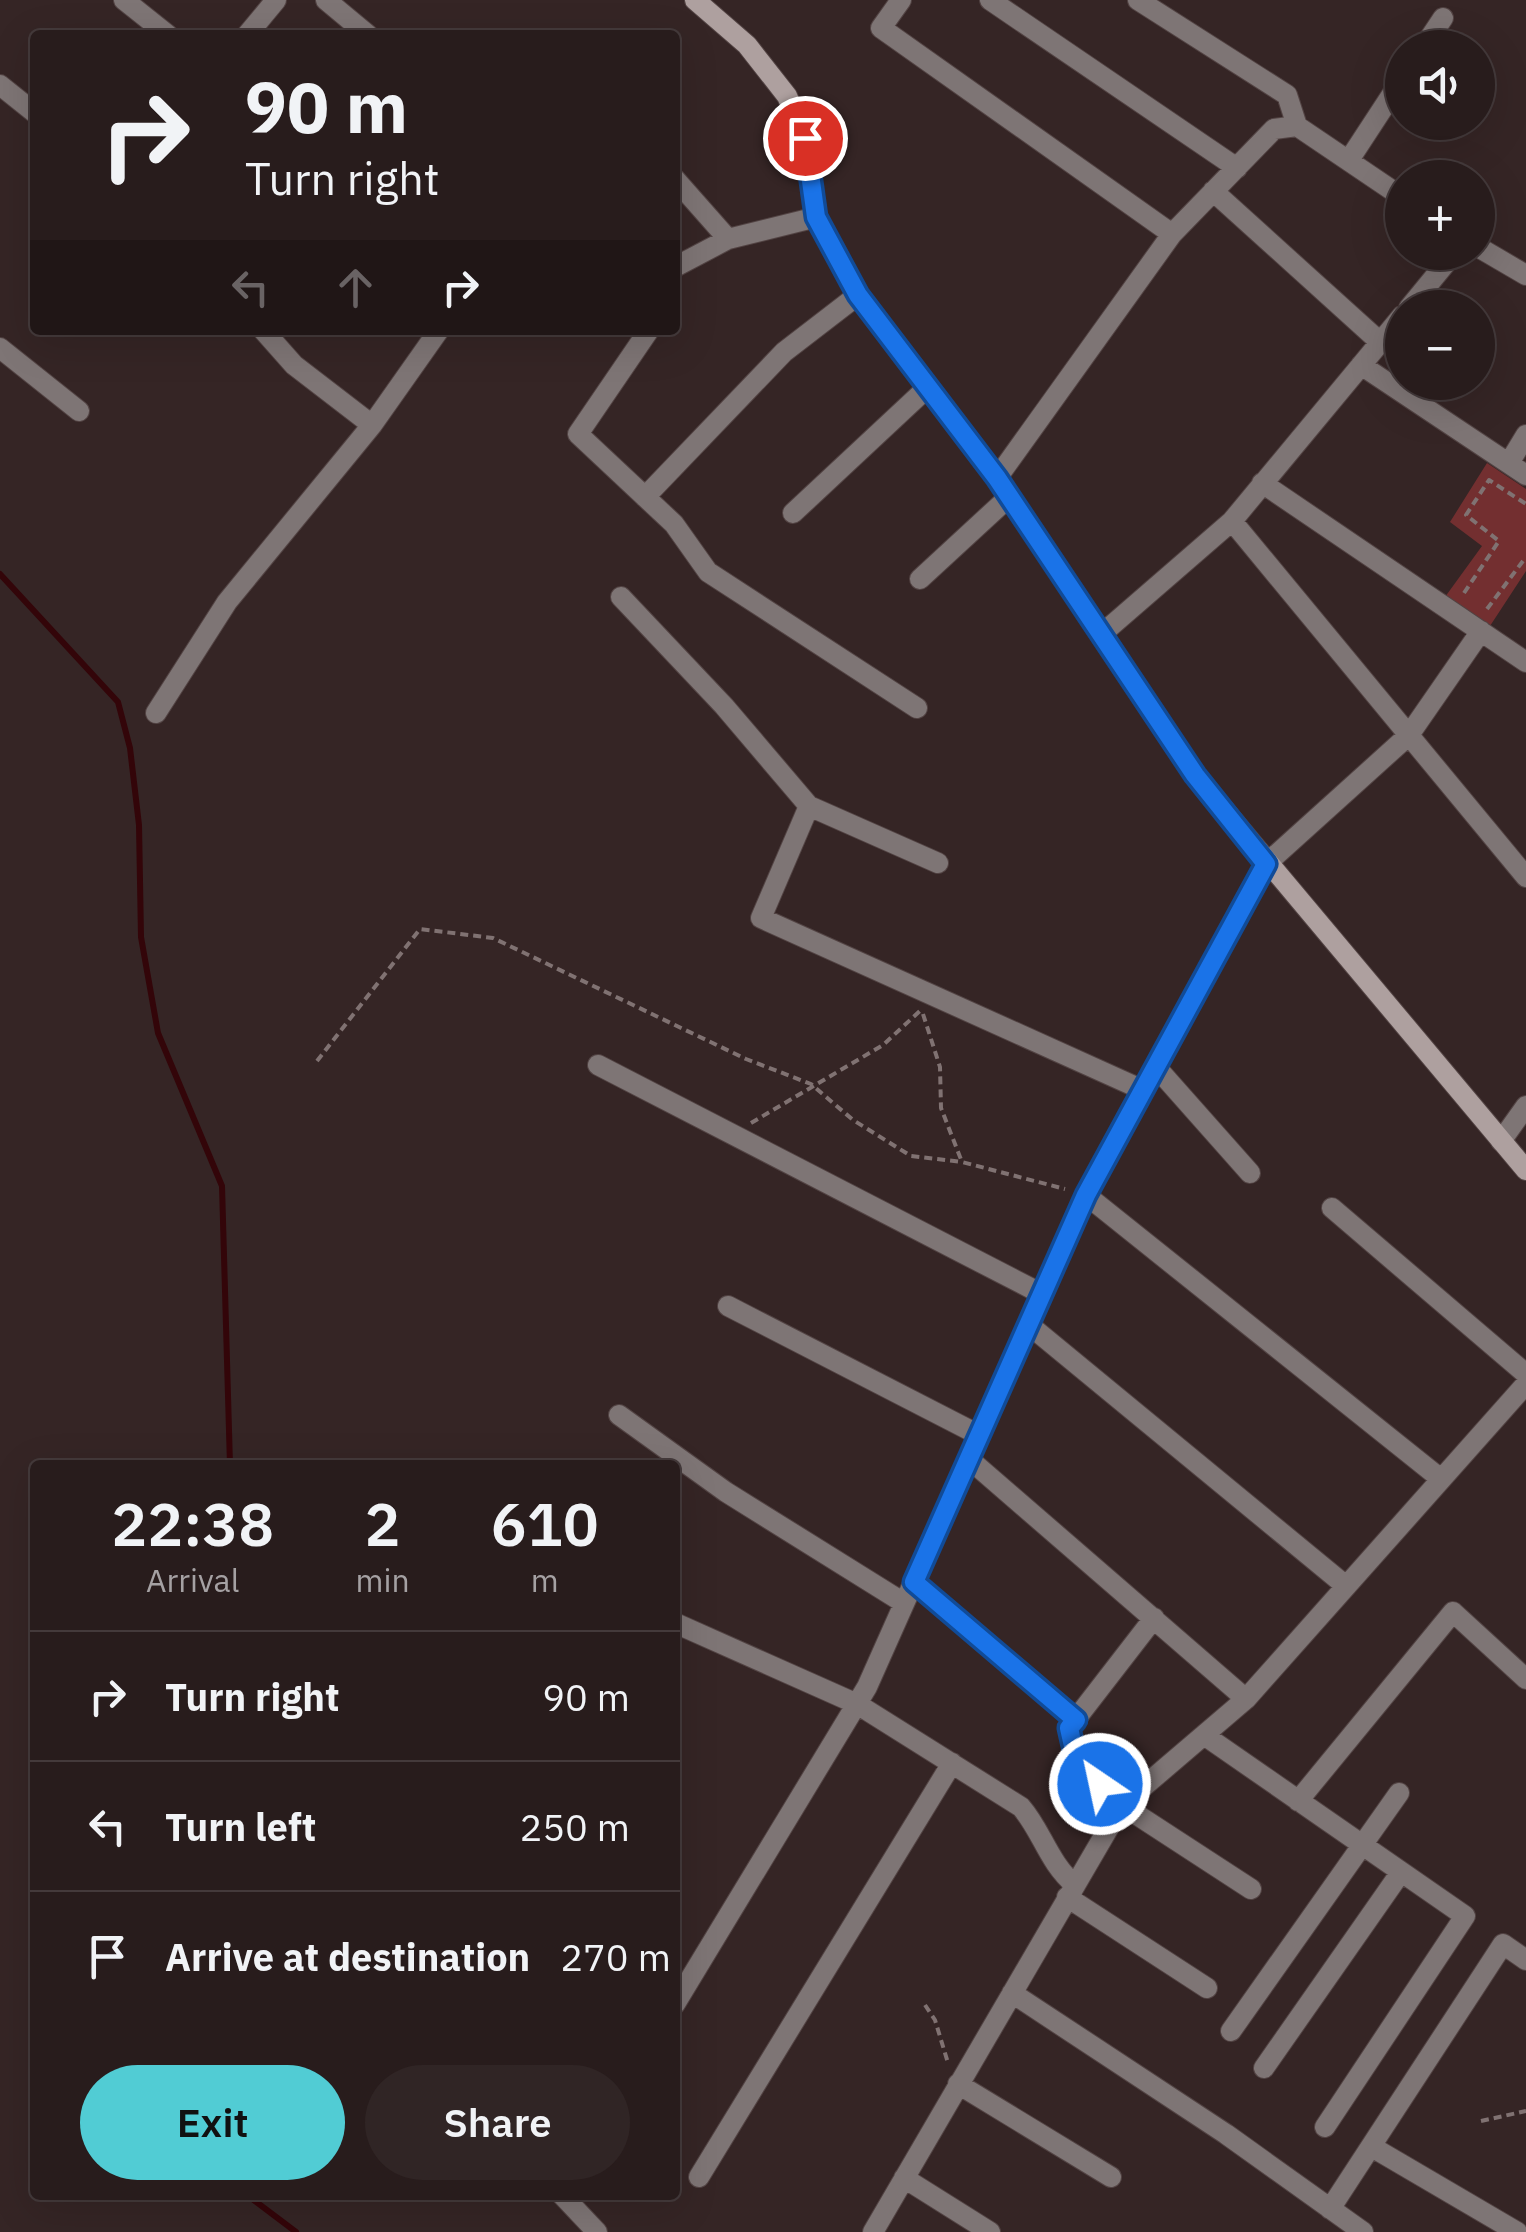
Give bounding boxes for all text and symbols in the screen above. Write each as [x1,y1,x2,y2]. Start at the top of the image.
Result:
map controls [1385,30,1495,400]
button: sound [1385,30,1495,140]
text: 90 m [245,61,408,152]
icon: right [80,70,210,200]
pin [763,96,848,181]
icon: arrive [778,111,833,166]
text: Turn right [245,149,440,207]
button: + [1385,160,1495,270]
icon: left [223,260,278,315]
icon: ahead [328,260,383,315]
icon: right [433,260,488,315]
button: − [1385,290,1495,400]
text: 22:38 [111,1484,274,1563]
text: 2 [365,1484,401,1563]
text: 610 [491,1484,599,1563]
text: Arrival [146,1559,239,1601]
text: min [355,1559,410,1601]
text: m [531,1559,559,1601]
icon: right [80,1669,135,1724]
text: Turn right [165,1672,340,1721]
text: 90 m [542,1672,630,1721]
position arrow [1048,1732,1152,1836]
icon: left [80,1799,135,1854]
text: Turn left [165,1802,316,1851]
text: 250 m [519,1802,630,1851]
icon: arrive [80,1929,135,1984]
text: Arrive at destination [165,1932,530,1981]
text: 270 m [560,1932,671,1981]
button: Exit [80,2065,345,2180]
button: Share [365,2065,630,2180]

